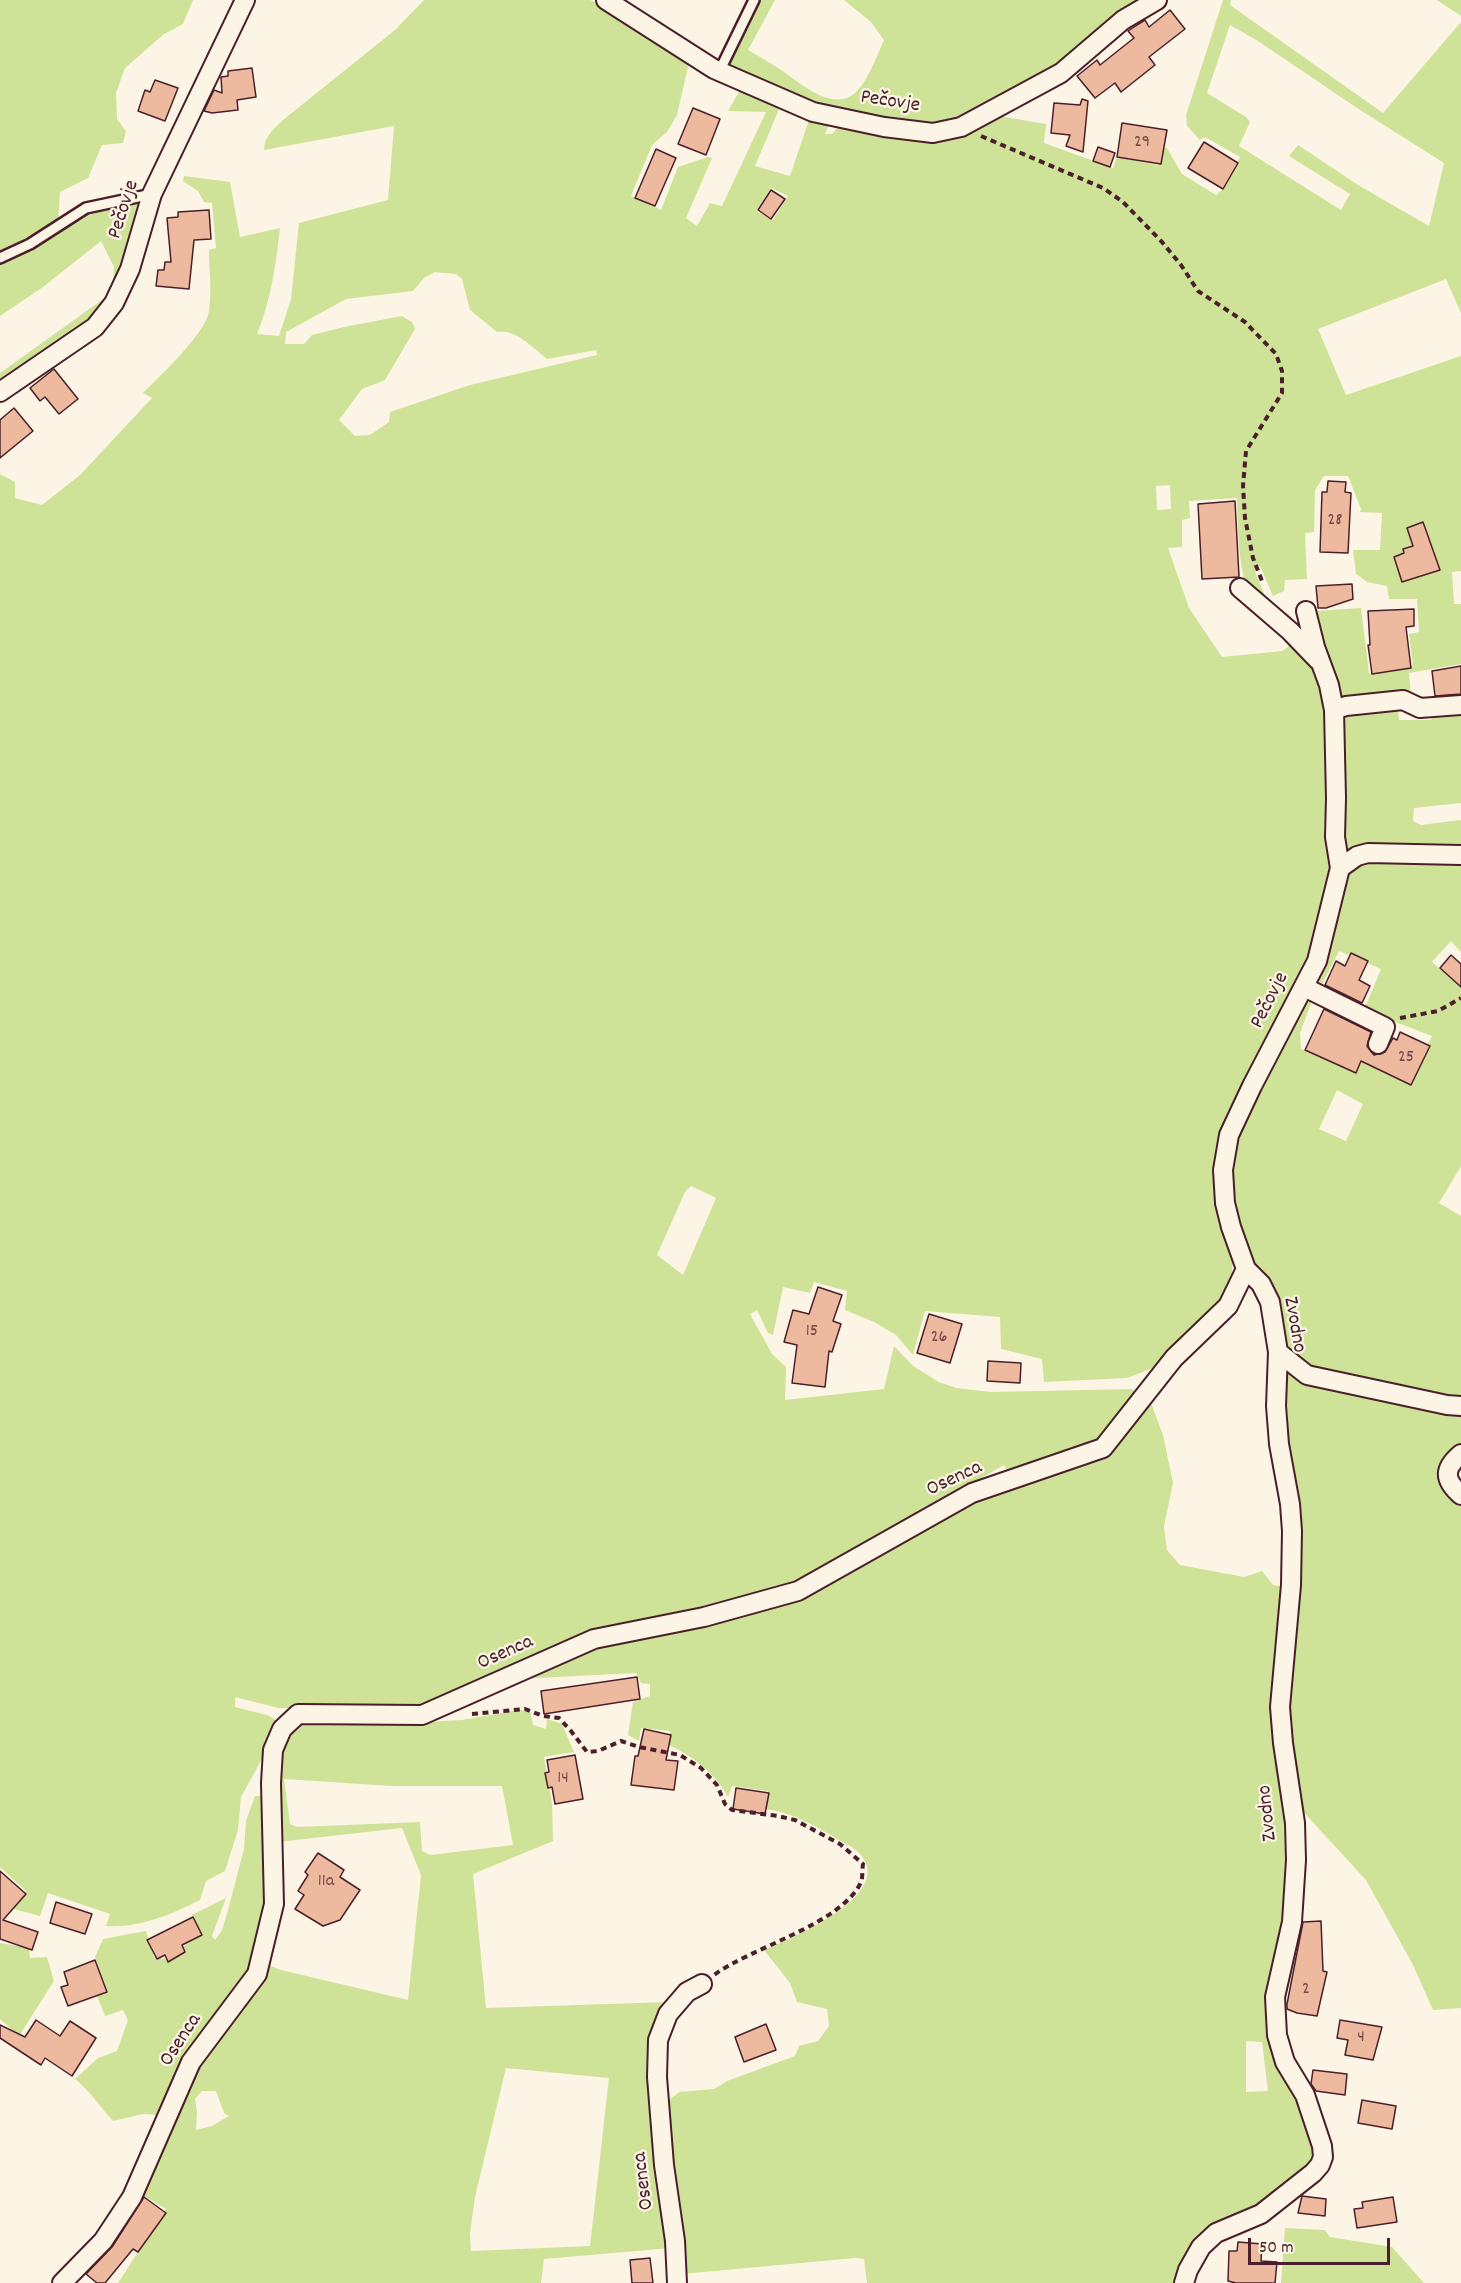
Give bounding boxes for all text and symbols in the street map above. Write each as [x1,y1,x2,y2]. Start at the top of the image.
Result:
street label: Pečovje [858,86,922,120]
house number: 29 [1134,133,1150,155]
street label: Pečovje [104,178,146,242]
house number: 28 [1327,511,1343,533]
street label: Pečovje [1246,969,1296,1033]
house number: 25 [1398,1048,1414,1070]
street label: Zvodno [1276,1295,1310,1355]
house number: 15 [806,1322,818,1344]
house number: 26 [931,1328,947,1350]
street label: Osenca [923,1456,987,1504]
street label: Osenca [474,1631,538,1677]
house number: 14 [557,1769,569,1791]
street label: Zvodno [1254,1784,1284,1842]
house number: 11a [318,1872,334,1894]
house number: 2 [1302,1980,1310,2002]
street label: Osenca [156,2010,208,2072]
house number: 4 [1357,2028,1365,2050]
street label: Osenca [629,2151,661,2211]
scale bar [1251,2226,1394,2264]
text: 50 m [1259,2236,1294,2261]

